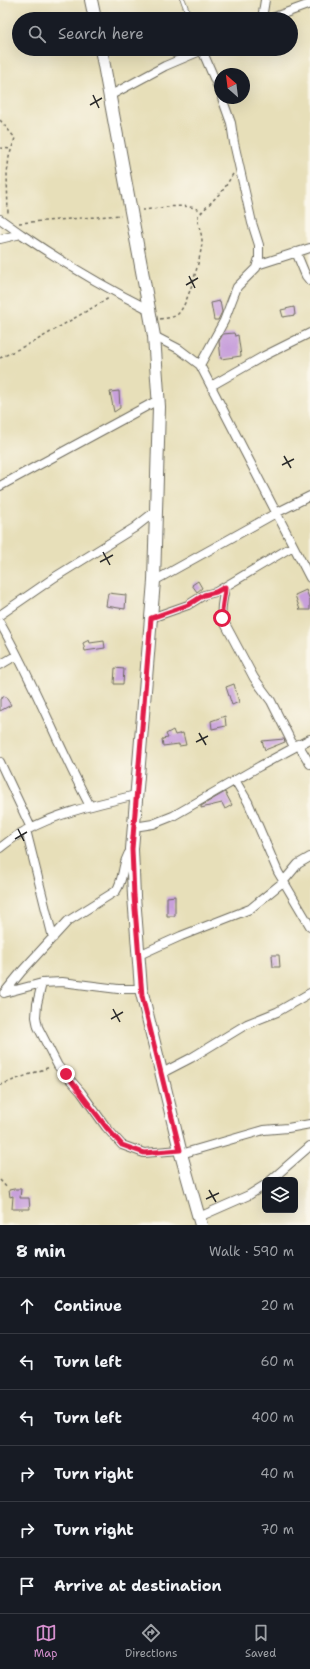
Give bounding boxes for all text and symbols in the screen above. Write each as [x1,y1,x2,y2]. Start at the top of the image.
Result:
search box [12,12,298,56]
icon: search [26,23,48,45]
text: Search here [58,24,144,44]
north arrow [214,68,250,104]
route start [213,609,231,627]
route end [57,1065,75,1083]
map controls [262,1177,298,1213]
button: layers [262,1177,298,1213]
text: 8 min [16,1240,66,1262]
text: Walk · 590 m [209,1243,294,1260]
icon: ahead [16,1295,38,1317]
text: Continue [54,1296,122,1316]
text: 20 m [261,1297,294,1314]
icon: left [16,1351,38,1373]
text: Turn left [54,1352,122,1372]
text: 60 m [261,1353,294,1370]
icon: left [16,1407,38,1429]
text: Turn left [54,1408,122,1428]
text: 400 m [251,1409,294,1426]
icon: right [16,1463,38,1485]
text: Turn right [54,1464,134,1484]
text: 40 m [260,1465,294,1482]
icon: right [16,1519,38,1541]
text: Turn right [54,1520,134,1540]
text: 70 m [260,1521,294,1538]
icon: arrive [16,1575,38,1597]
text: Arrive at destination [54,1576,222,1596]
tab: Map [34,1622,57,1661]
tab: Directions [125,1622,177,1661]
tab: Saved [245,1622,276,1661]

